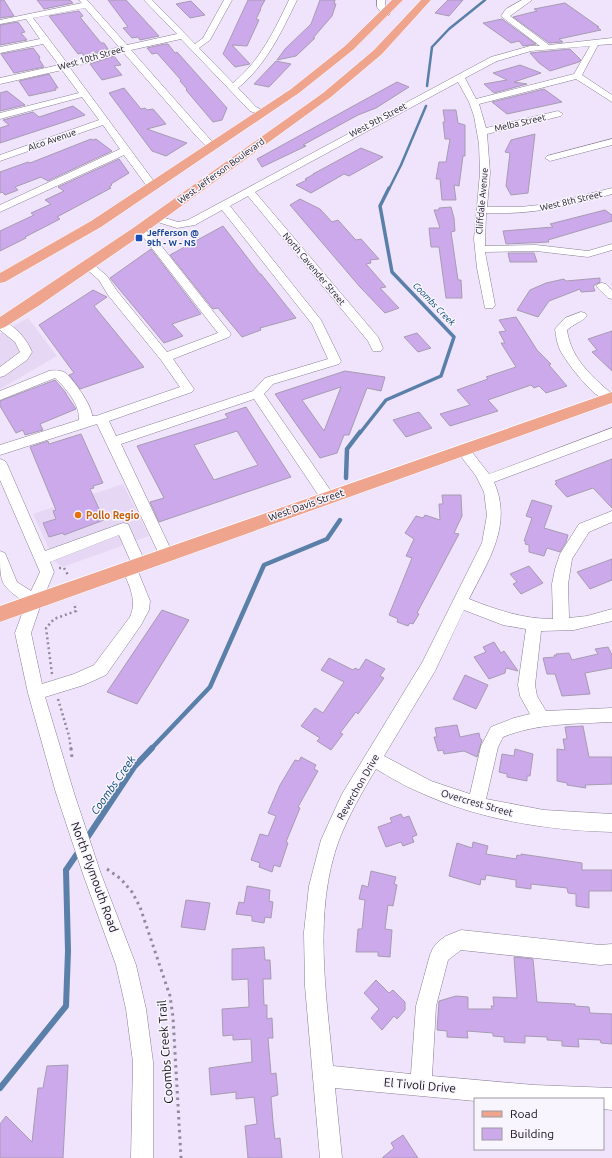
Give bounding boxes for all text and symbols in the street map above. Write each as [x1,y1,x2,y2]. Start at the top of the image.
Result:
street label: West 10th Street [57,44,126,72]
street label: West 9th Street [348,100,409,139]
street label: Melba Street [493,112,547,134]
street label: Alco Avenue [27,127,77,153]
street label: West Jefferson Boulevard [176,136,266,206]
street label: Cliffdale Avenue [474,167,490,235]
street label: West 8th Street [539,189,604,213]
place label: Jefferson @ 9th - W - NS [147,228,199,248]
street label: North Cavender Street [281,231,347,308]
marker: Jefferson @ 9th - W - NS [134,233,144,243]
water label: Coombs Creek [411,280,457,328]
street label: West Davis Street [267,487,345,523]
marker: Pollo Regio [73,510,83,520]
place label: Pollo Regio [86,510,139,521]
street label: Reverchon Drive [335,752,381,822]
water label: Coombs Creek [88,753,138,817]
street label: Overcrest Street [440,787,514,819]
street label: North Plymouth Road [69,820,121,934]
street label: Coombs Creek Trail [155,1000,175,1104]
street label: El Tivoli Drive [383,1075,457,1095]
legend [474,1098,604,1150]
text: Road [510,1107,538,1120]
text: Building [510,1127,554,1140]

